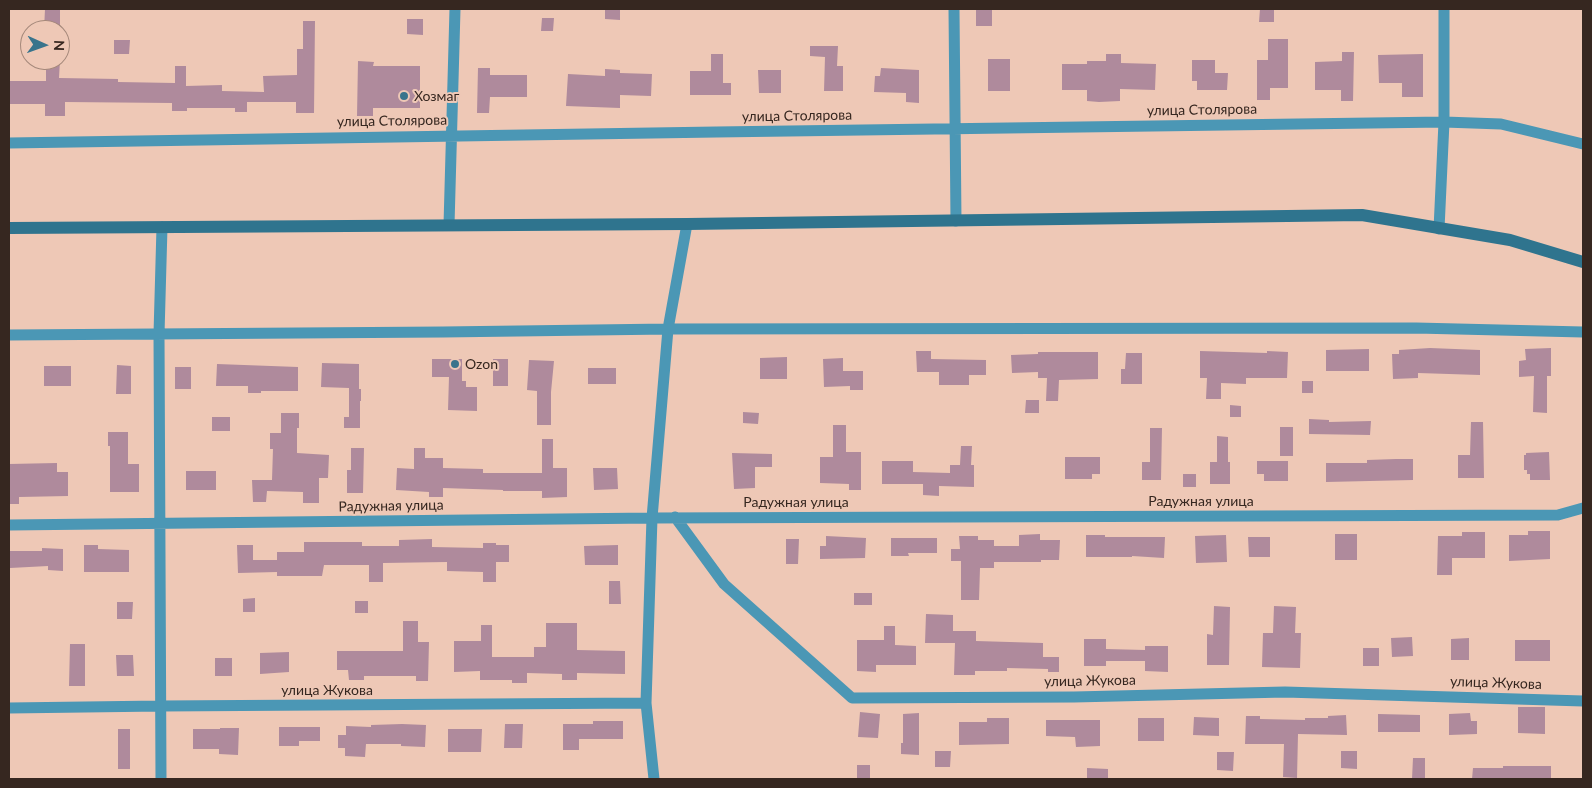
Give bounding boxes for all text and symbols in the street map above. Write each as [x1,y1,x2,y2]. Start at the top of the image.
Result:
north arrow [20,20,70,70]
text: N [51,40,68,51]
place label: Хозмаг [414,88,459,104]
marker: Хозмаг [398,90,410,102]
street label: улица Столярова [1147,101,1257,119]
street label: улица Столярова [742,107,852,125]
street label: улица Столярова [337,112,447,130]
place label: Ozon [465,356,498,372]
marker: Ozon [449,358,461,370]
street label: Радужная улица [1148,493,1254,509]
street label: Радужная улица [743,494,849,510]
street label: Радужная улица [338,497,444,515]
street label: улица Жукова [1044,672,1136,690]
street label: улица Жукова [1450,673,1542,693]
street label: улица Жукова [281,682,373,698]

